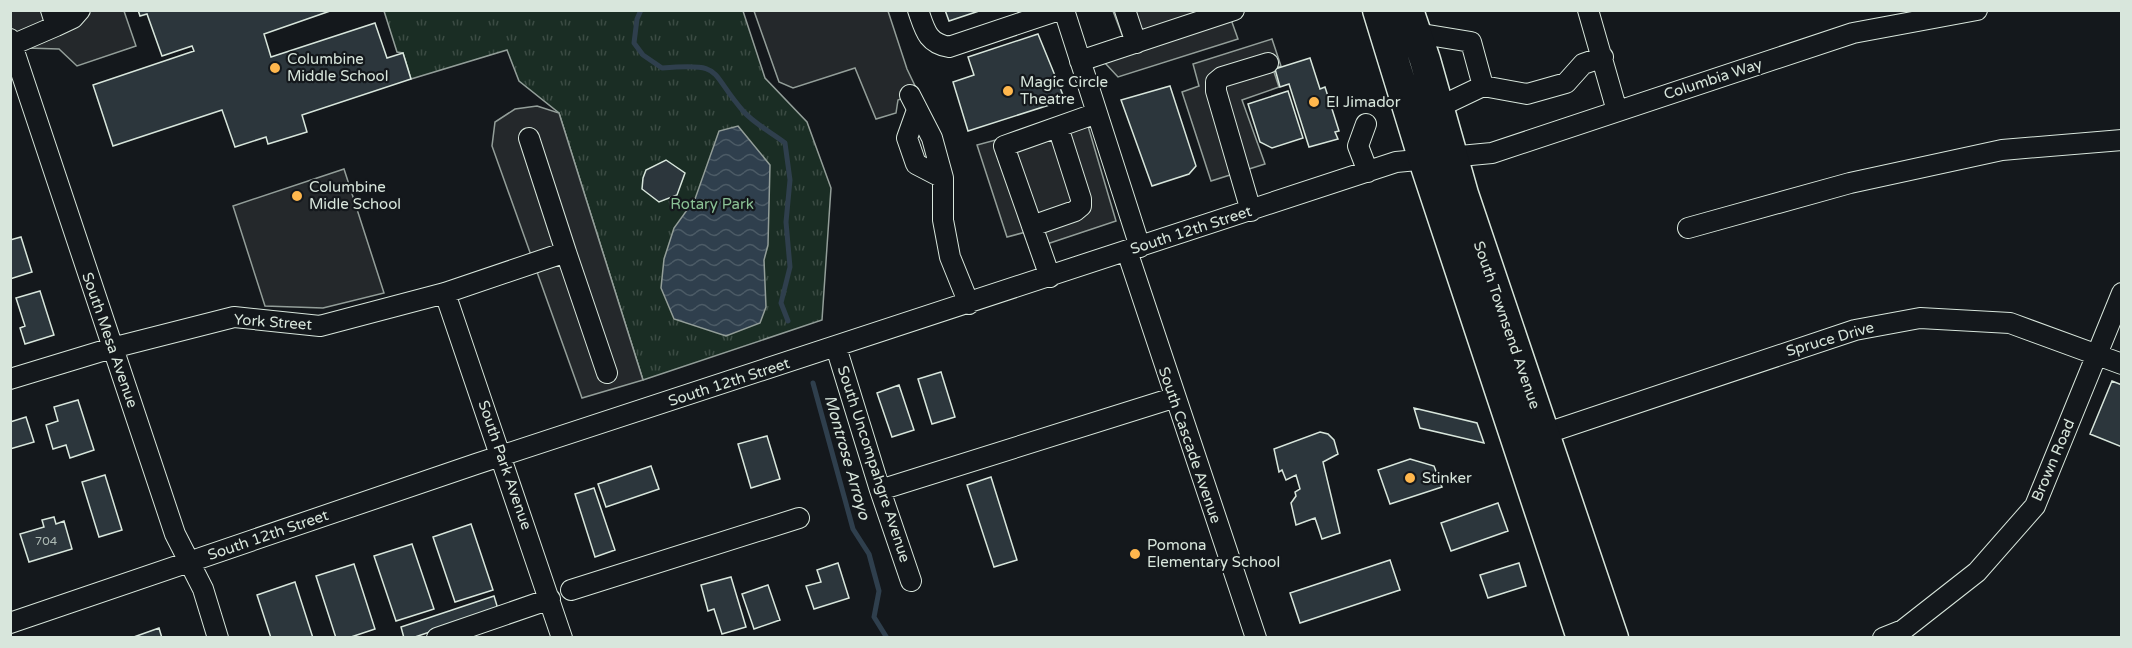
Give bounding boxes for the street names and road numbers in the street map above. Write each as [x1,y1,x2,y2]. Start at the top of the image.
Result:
street label: Columbia Way [1662,55,1764,103]
street label: South 12th Street [1128,202,1254,258]
street label: South Townsend Avenue [1470,239,1544,411]
street label: South Mesa Avenue [78,270,142,410]
street label: York Street [233,310,313,334]
street label: Spruce Drive [1784,318,1876,360]
street label: South 12th Street [666,354,792,410]
street label: South Uncompahgre Avenue [834,364,914,564]
street label: South Cascade Avenue [1155,364,1225,526]
street label: South Park Avenue [474,398,536,532]
street label: Brown Road [2028,416,2078,504]
street label: South 12th Street [205,506,331,564]

